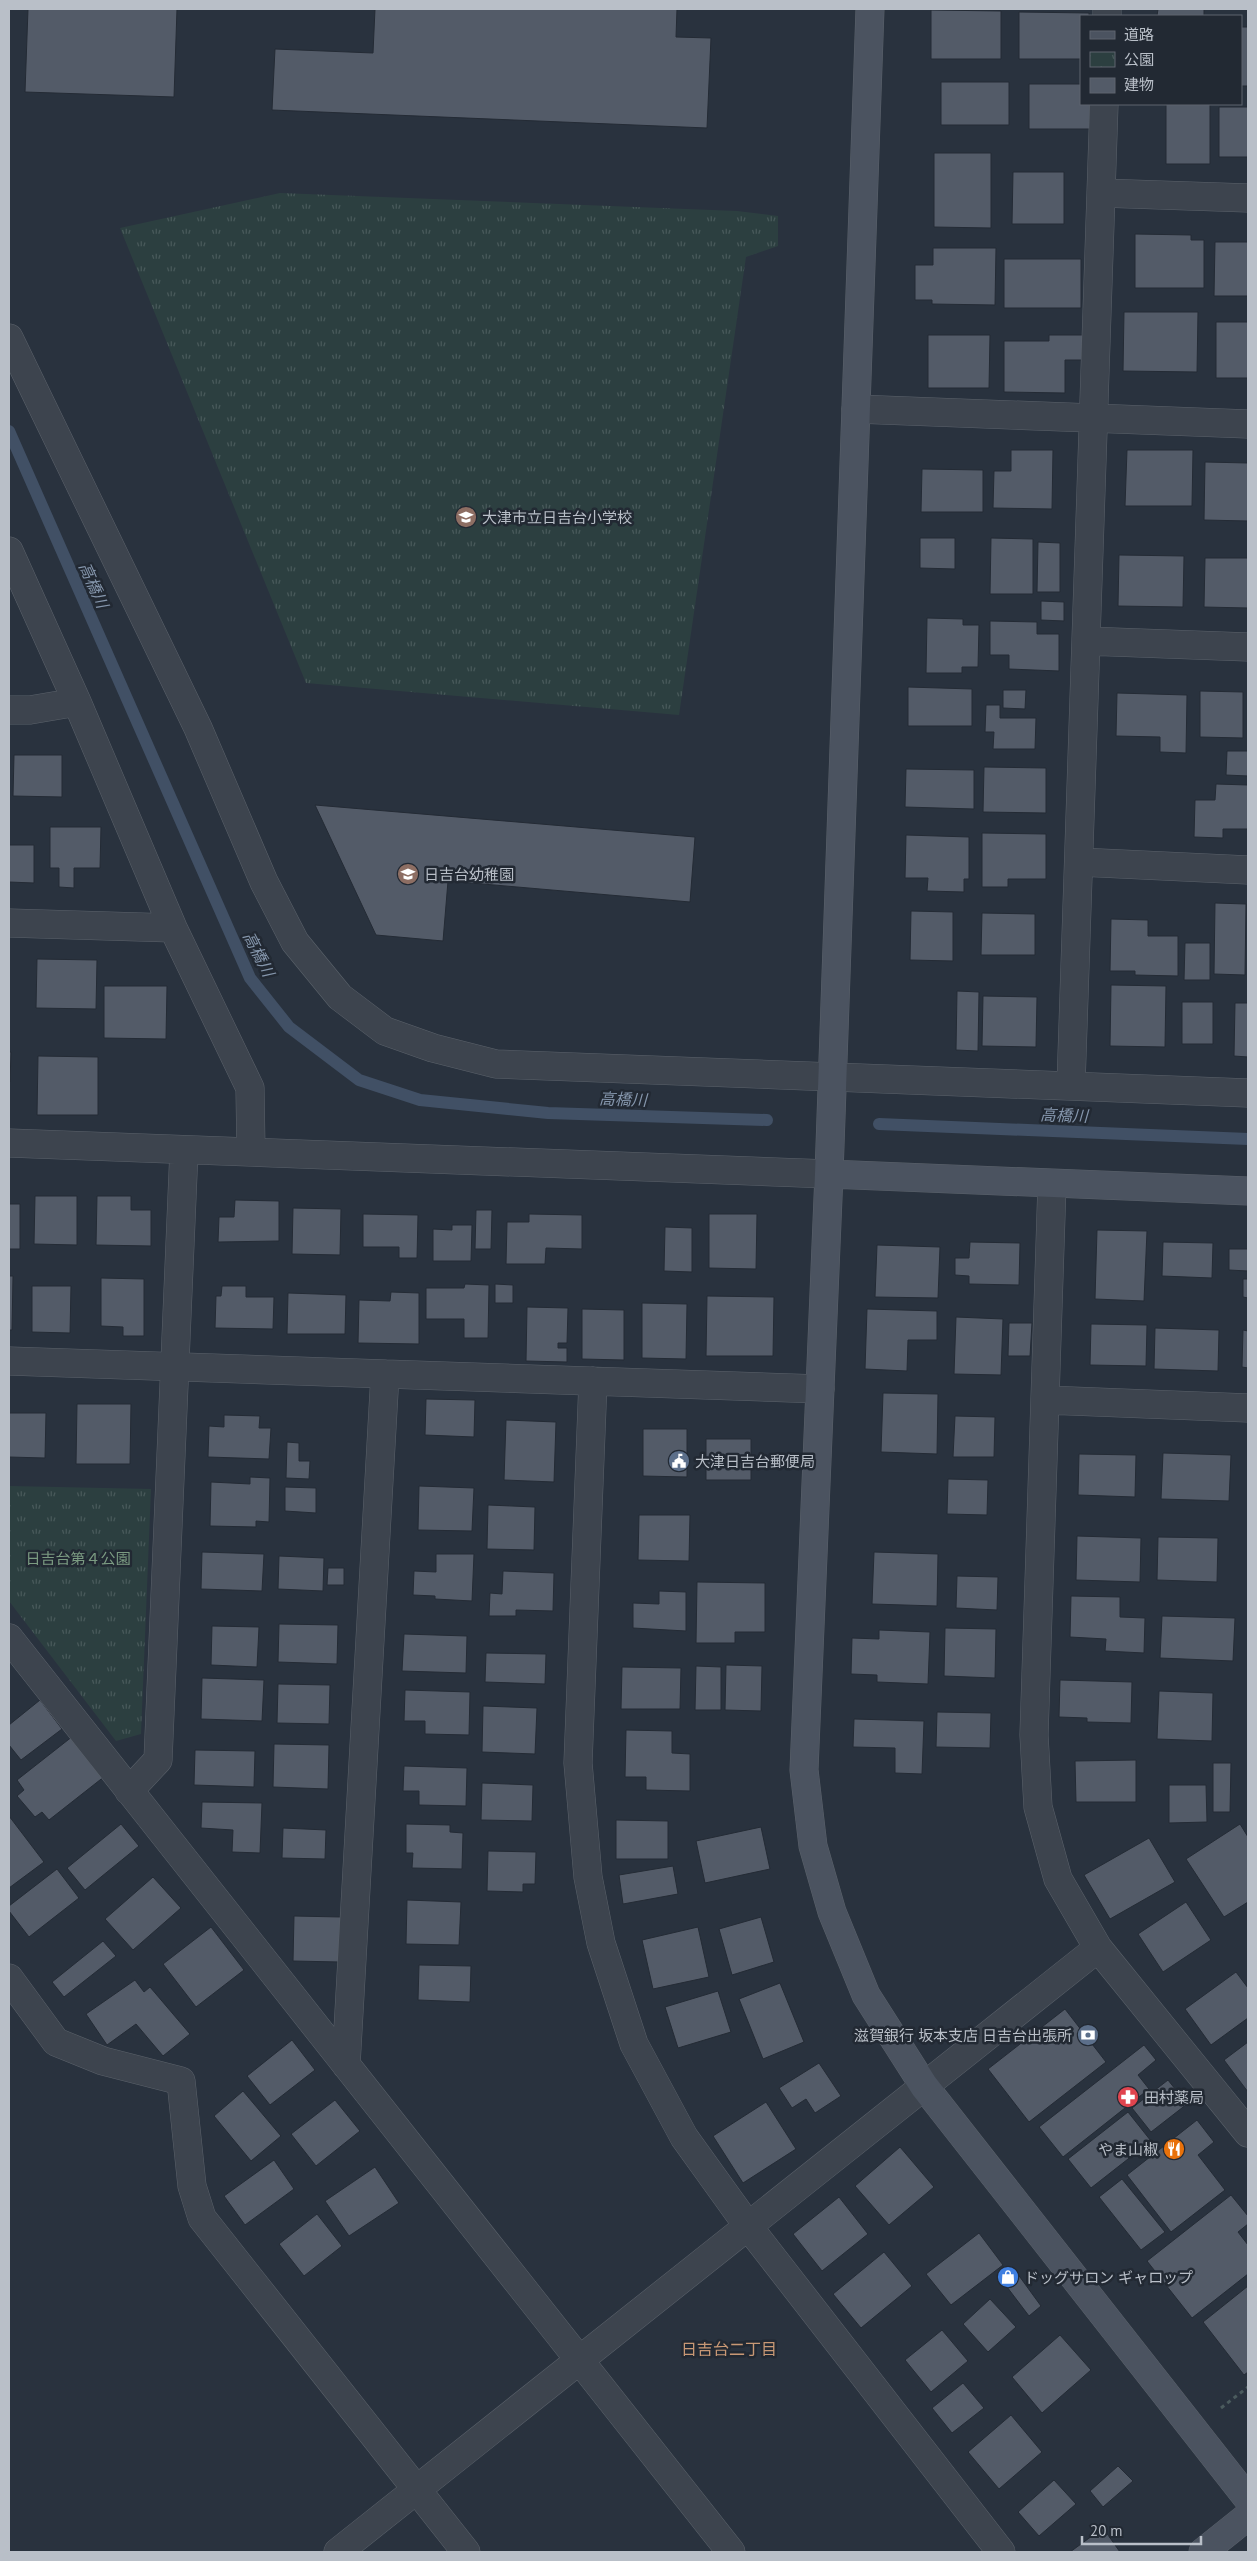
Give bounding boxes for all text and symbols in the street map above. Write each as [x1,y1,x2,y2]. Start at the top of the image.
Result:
legend [1080,15,1242,105]
text: 道路 [1124,25,1154,44]
text: 公園 [1124,50,1154,69]
text: 建物 [1124,75,1154,94]
school or university icon: 大津市立日吉台小学校 [454,505,478,529]
place label: 大津市立日吉台小学校 [482,508,632,527]
water label: 高橋川 [75,559,114,613]
school or university icon: 日吉台幼稚園 [396,862,420,886]
place label: 日吉台幼稚園 [424,865,514,884]
water label: 高橋川 [239,928,280,982]
water label: 高橋川 [599,1088,649,1110]
water label: 高橋川 [1040,1104,1090,1126]
public building icon: 大津日吉台郵便局 [667,1449,691,1473]
place label: 大津日吉台郵便局 [695,1452,815,1471]
park label: 日吉台第４公園 [25,1549,131,1568]
bank icon: 滋賀銀行 坂本支店 日吉台出張所 [1076,2023,1100,2047]
place label: 滋賀銀行 坂本支店 日吉台出張所 [854,2026,1072,2045]
pharmacy icon: 田村薬局 [1116,2085,1140,2109]
place label: 田村薬局 [1144,2088,1204,2107]
restaurant icon: やま山椒 [1162,2137,1186,2161]
place label: やま山椒 [1098,2140,1158,2159]
shop icon: ドッグサロン ギャロップ [996,2265,1020,2289]
place label: ドッグサロン ギャロップ [1024,2268,1193,2287]
district label: 日吉台二丁目 [681,2339,777,2359]
scale bar [1082,2514,1201,2546]
text: 20 m [1090,2521,1123,2540]

